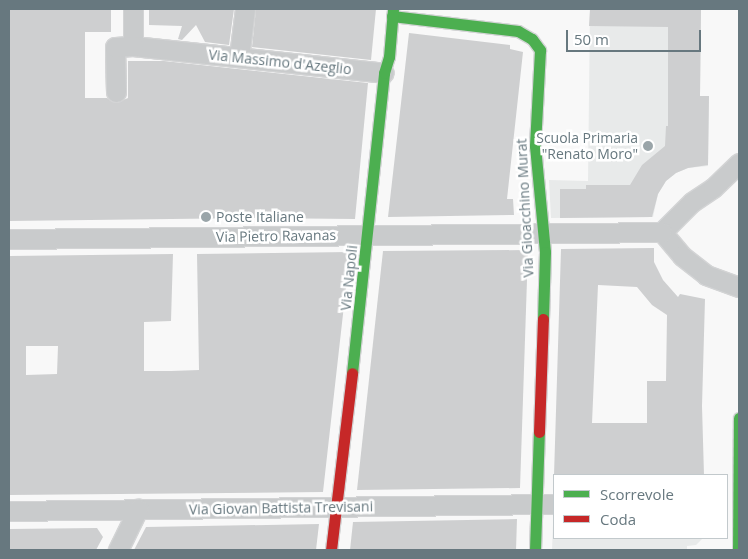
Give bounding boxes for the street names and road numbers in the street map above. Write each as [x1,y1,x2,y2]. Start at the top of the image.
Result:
street label: Via Massimo d'Azeglio [208,46,352,78]
street label: Via Gioacchino Murat [513,138,537,278]
street label: Via Pietro Ravanas [216,227,336,245]
street label: Via Napoli [337,244,361,312]
street label: Via Giovan Battista Trevisani [189,498,373,518]

